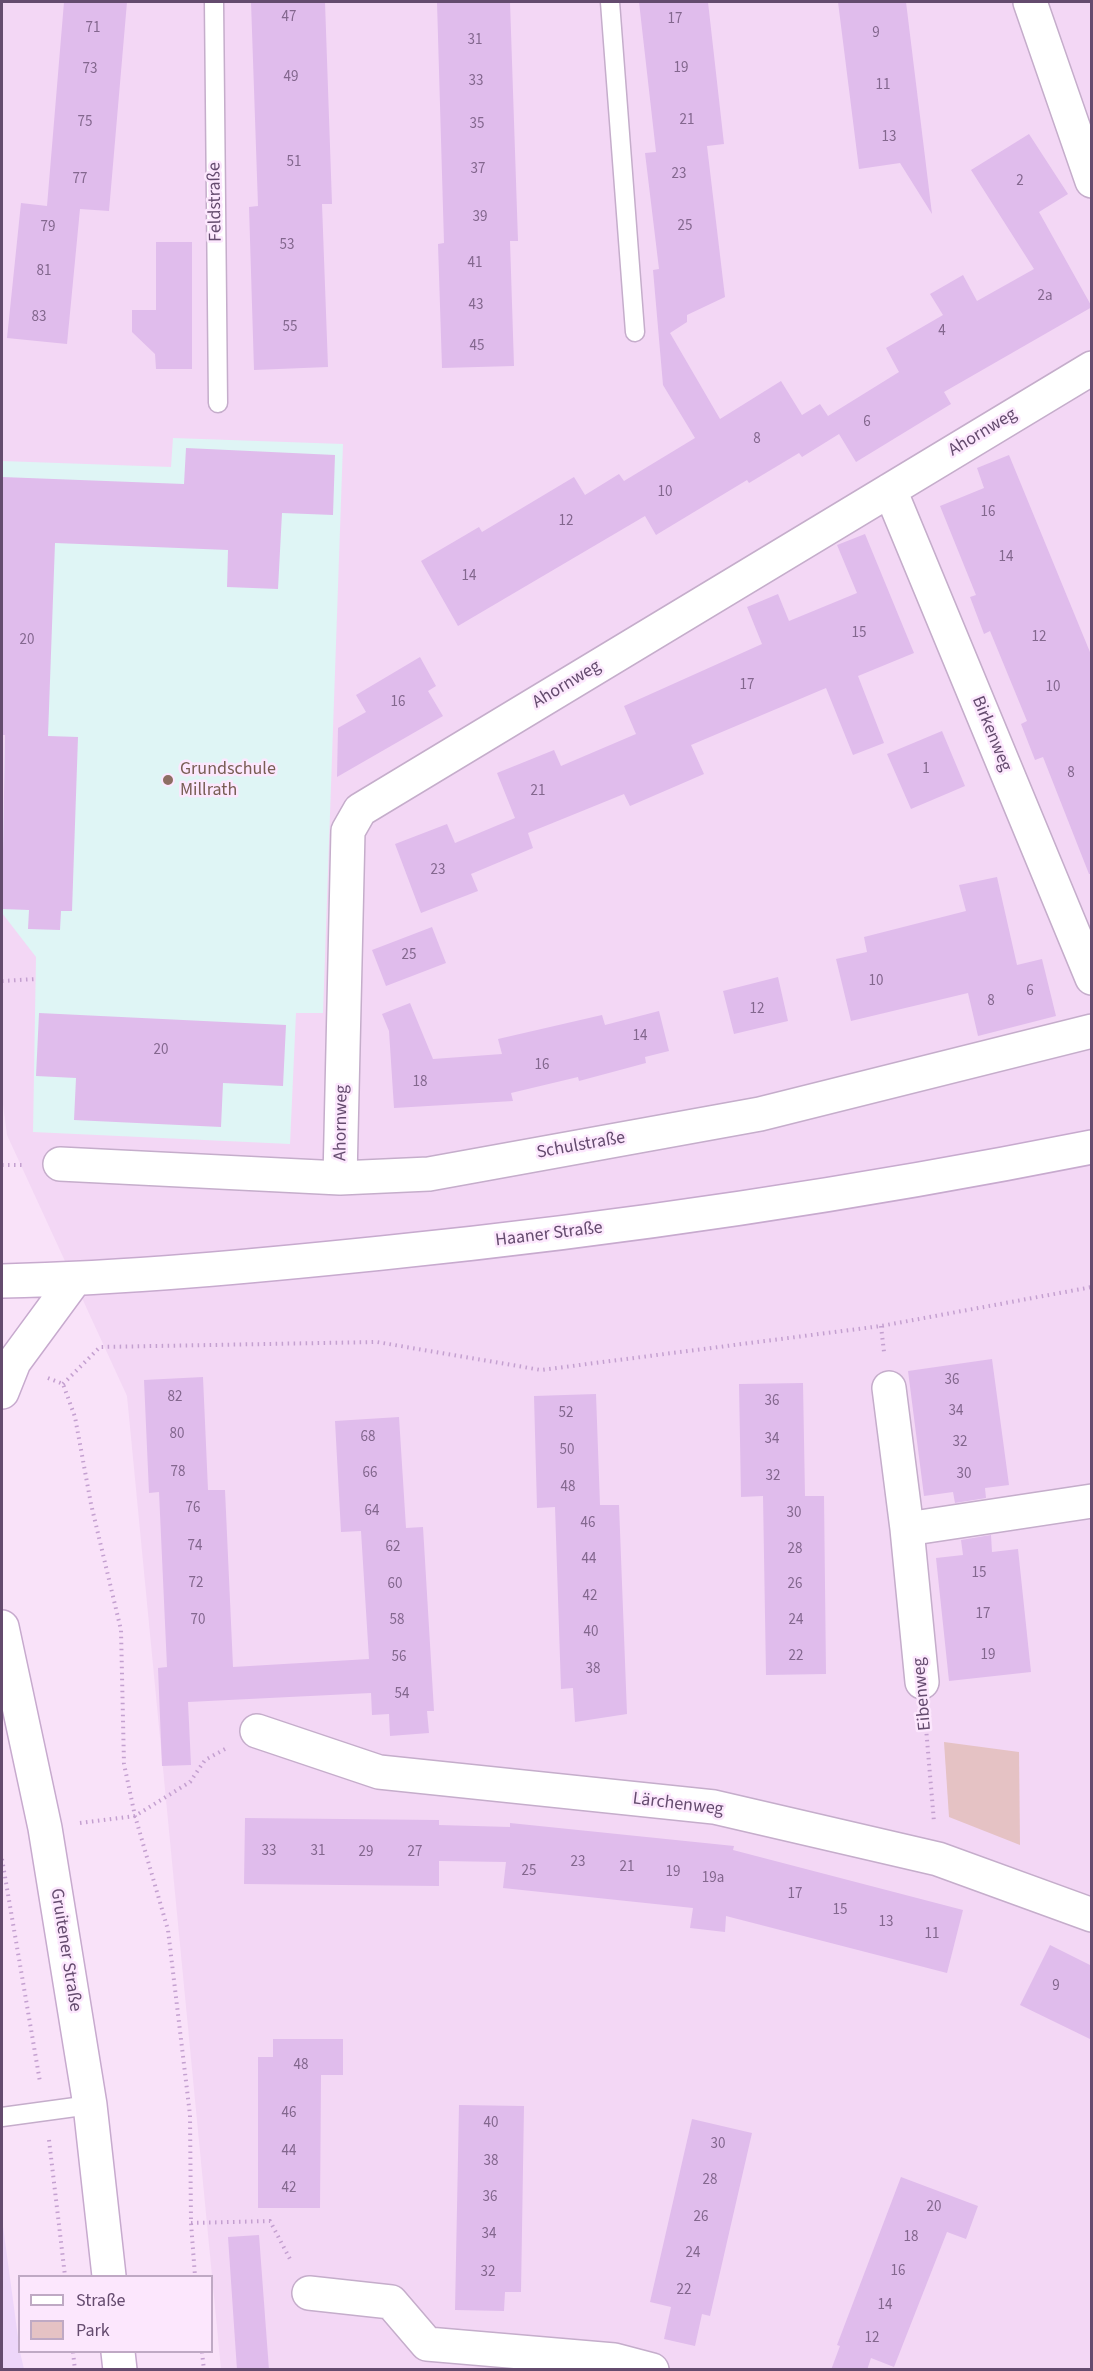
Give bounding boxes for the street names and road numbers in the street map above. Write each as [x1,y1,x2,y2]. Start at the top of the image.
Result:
street label: Feldstraße [205,162,227,242]
street label: Ahornweg [945,404,1021,462]
street label: Ahornweg [529,656,605,714]
street label: Birkenweg [966,693,1016,775]
street label: Ahornweg [331,1085,353,1161]
street label: Schulstraße [535,1128,627,1164]
street label: Haaner Straße [494,1218,604,1252]
street label: Eibenweg [909,1657,937,1731]
street label: Lärchenweg [631,1789,725,1821]
street label: Gruitener Straße [45,1887,85,2013]

